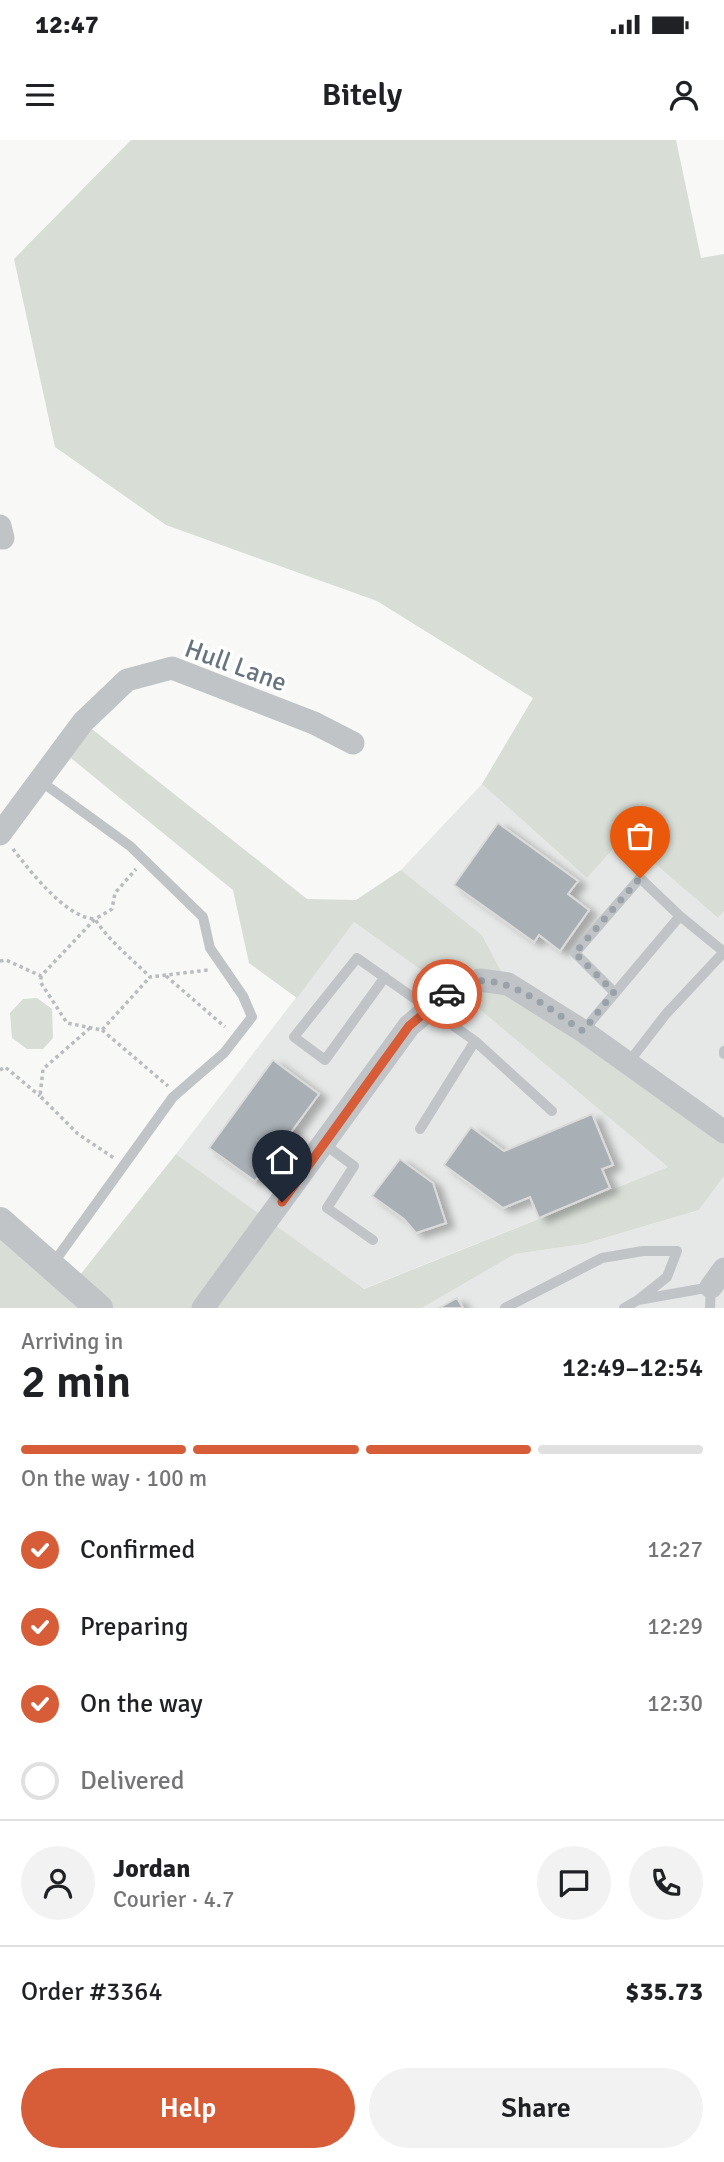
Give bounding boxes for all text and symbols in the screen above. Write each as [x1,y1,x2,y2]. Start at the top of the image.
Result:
text: 12:47 [35,9,99,41]
text: Bitely [322,75,402,114]
icon: menu [21,76,59,114]
icon: person [665,76,703,114]
street label: Hull Lane [180,633,291,699]
pin [610,806,670,878]
icon: bag [621,817,659,855]
courier [412,959,482,1029]
icon: car [428,975,466,1013]
pin [252,1130,312,1202]
icon: home [263,1141,301,1179]
text: Arriving in [21,1327,123,1356]
text: 12:49–12:54 [562,1352,703,1384]
text: 2 min [21,1354,131,1410]
text: On the way · 100 m [21,1464,207,1493]
icon: check [21,1531,59,1569]
text: Confirmed [80,1534,195,1566]
text: 12:27 [647,1535,703,1564]
icon: check [21,1608,59,1646]
text: Preparing [80,1611,188,1643]
text: 12:29 [647,1612,703,1641]
icon: check [21,1685,59,1723]
text: On the way [80,1688,203,1720]
text: 12:30 [647,1689,703,1718]
text: Delivered [80,1765,185,1797]
button: person [21,1846,95,1920]
button: chat [537,1846,611,1920]
button: phone [629,1846,703,1920]
text: Jordan [113,1853,190,1885]
text: Courier · 4.7 [113,1885,234,1914]
text: Order #3364 [21,1976,162,2008]
text: $35.73 [625,1976,703,2008]
button: Help [21,2068,355,2148]
button: Share [369,2068,703,2148]

